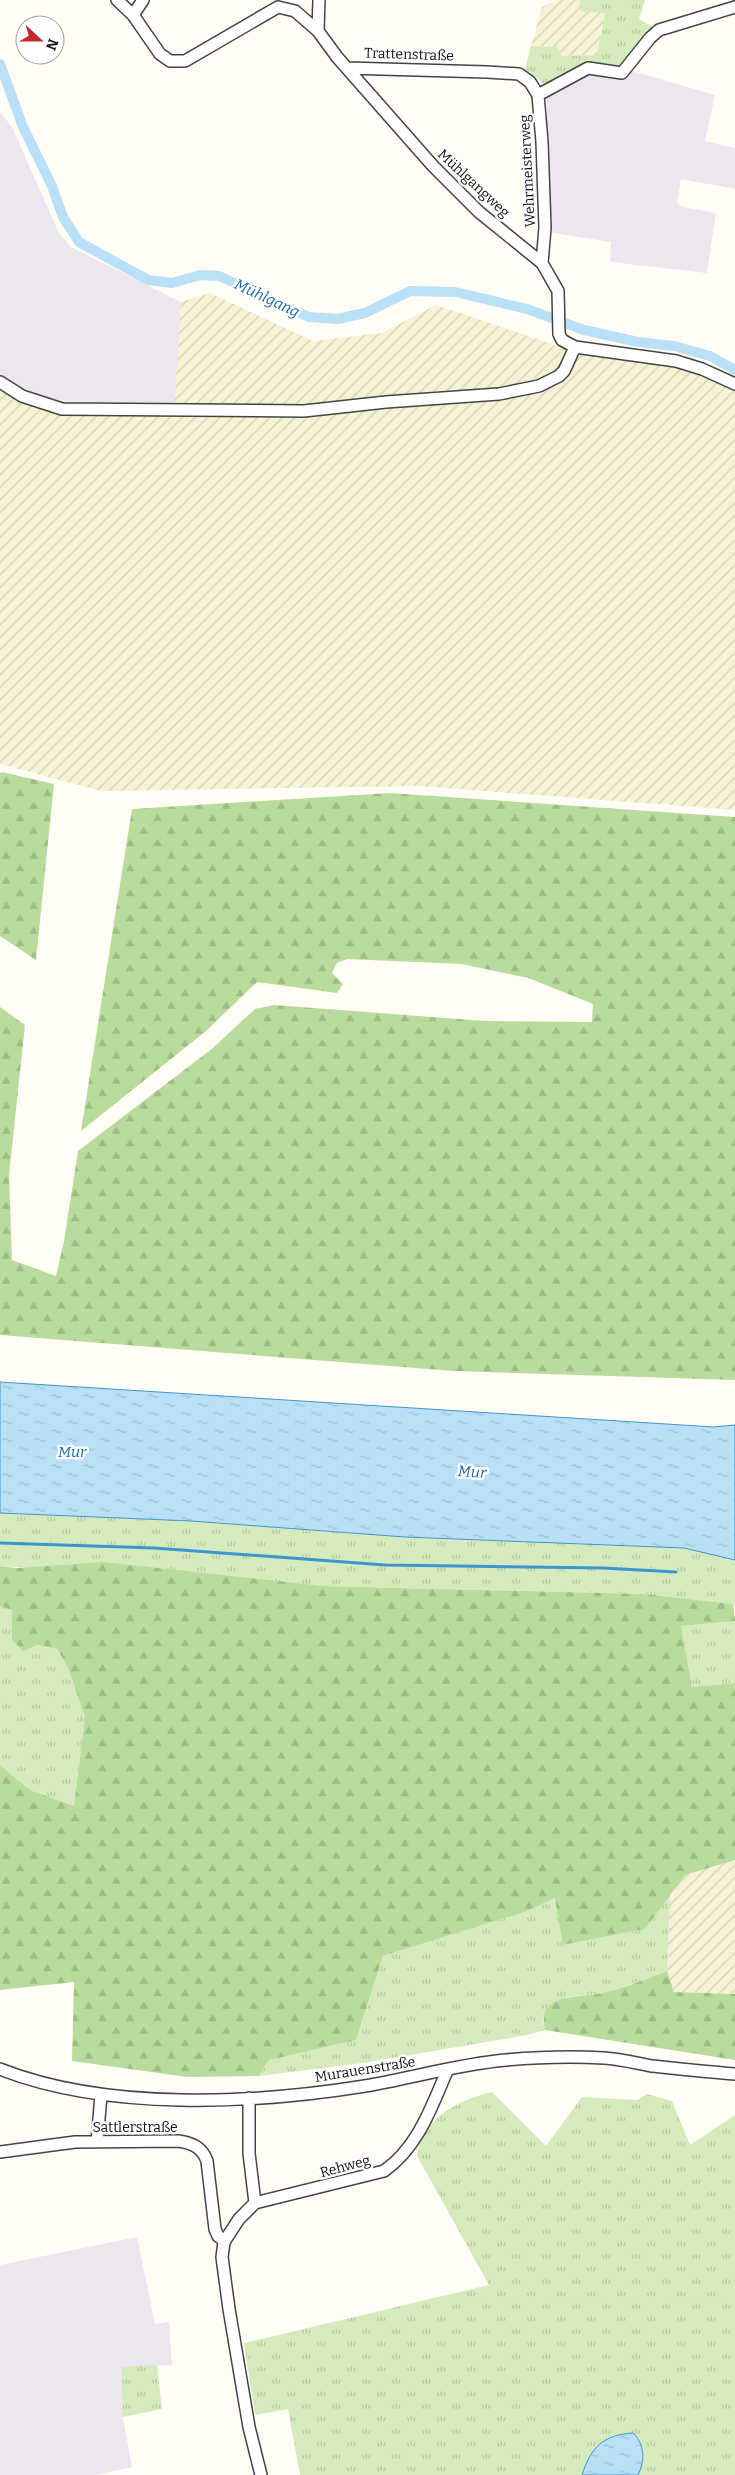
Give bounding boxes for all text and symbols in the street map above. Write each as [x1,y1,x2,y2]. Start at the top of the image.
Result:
north arrow [15,15,65,65]
text: N [42,36,62,53]
street label: Trattenstraße [364,44,454,65]
street label: Wehrmeisterweg [516,114,539,228]
street label: Mühlgangweg [434,146,513,221]
water label: Mühlgang [231,275,303,321]
water label: Mur [58,1443,87,1461]
water label: Mur [457,1462,488,1482]
street label: Murauenstraße [314,2053,417,2086]
street label: Sattlerstraße [92,2119,178,2136]
street label: Rehweg [318,2152,372,2181]

